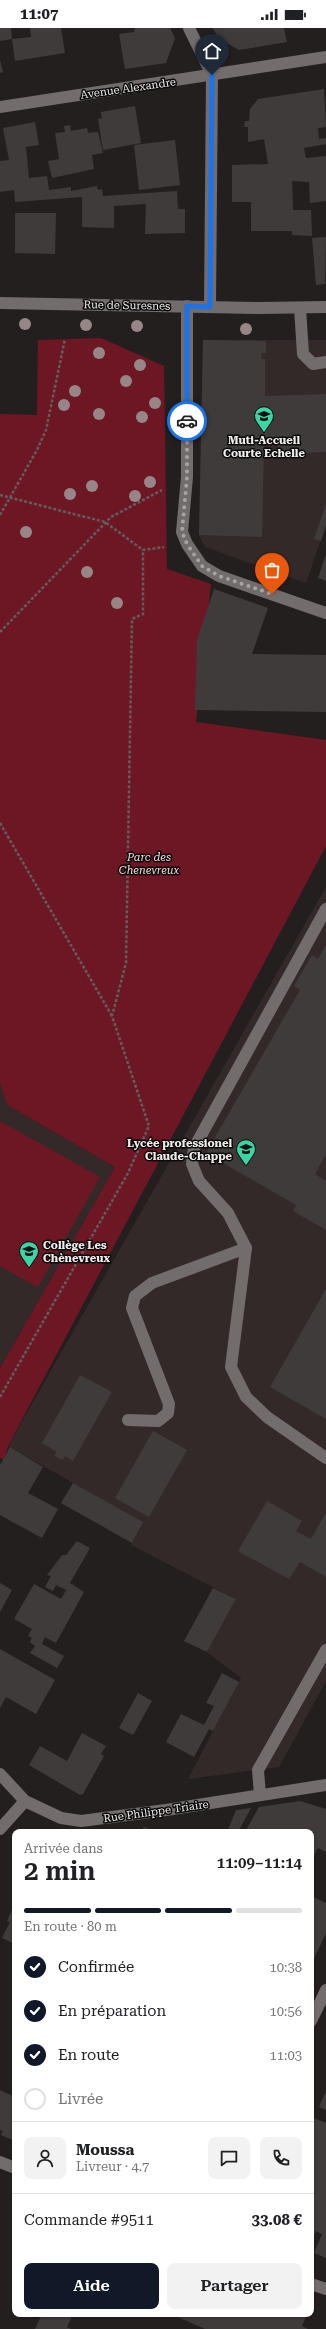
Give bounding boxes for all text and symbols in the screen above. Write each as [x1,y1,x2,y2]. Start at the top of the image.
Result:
text: 11:07 [20,5,58,23]
pin [195,34,229,75]
icon: home [201,40,223,62]
street label: Avenue Alexandre [79,75,177,102]
street label: Rue de Suresnes [84,298,170,313]
courier [167,401,207,441]
school or university icon: Muti-Accueil Courte Echelle [253,405,275,433]
icon: car [176,410,198,432]
place label: Muti-Accueil Courte Echelle [223,434,305,460]
pin [255,553,289,594]
icon: bag [261,559,283,581]
park label: Parc des Chenevreux [119,851,180,877]
place label: Lycée professionel Claude-Chappe [127,1137,233,1163]
school or university icon: Lycée professionel Claude-Chappe [235,1138,257,1166]
place label: Collège Les Chènevreux [43,1239,110,1265]
school or university icon: Collège Les Chènevreux [18,1240,40,1268]
street label: Rue Philippe Triaire [103,1798,209,1825]
text: Arrivée dans [24,1841,103,1856]
text: 11:09–11:14 [217,1854,302,1872]
text: 2 min [24,1856,96,1886]
text: En route · 80 m [24,1919,117,1934]
icon: check [24,1956,46,1978]
text: Confirmée [58,1958,134,1976]
text: 10:38 [270,1960,302,1975]
icon: check [24,2000,46,2022]
text: En préparation [58,2002,166,2020]
text: 10:56 [270,2004,302,2019]
icon: check [24,2044,46,2066]
text: En route [58,2046,119,2064]
text: 11:03 [270,2048,302,2063]
text: Livrée [58,2090,103,2108]
button: person [24,2137,66,2179]
button: chat [208,2137,250,2179]
button: phone [260,2137,302,2179]
text: Moussa [76,2141,134,2159]
text: Livreur · 4.7 [76,2159,149,2174]
text: Commande #9511 [24,2211,154,2229]
text: 33.08 € [251,2211,302,2229]
button: Aide [24,2263,159,2309]
button: Partager [167,2263,302,2309]

